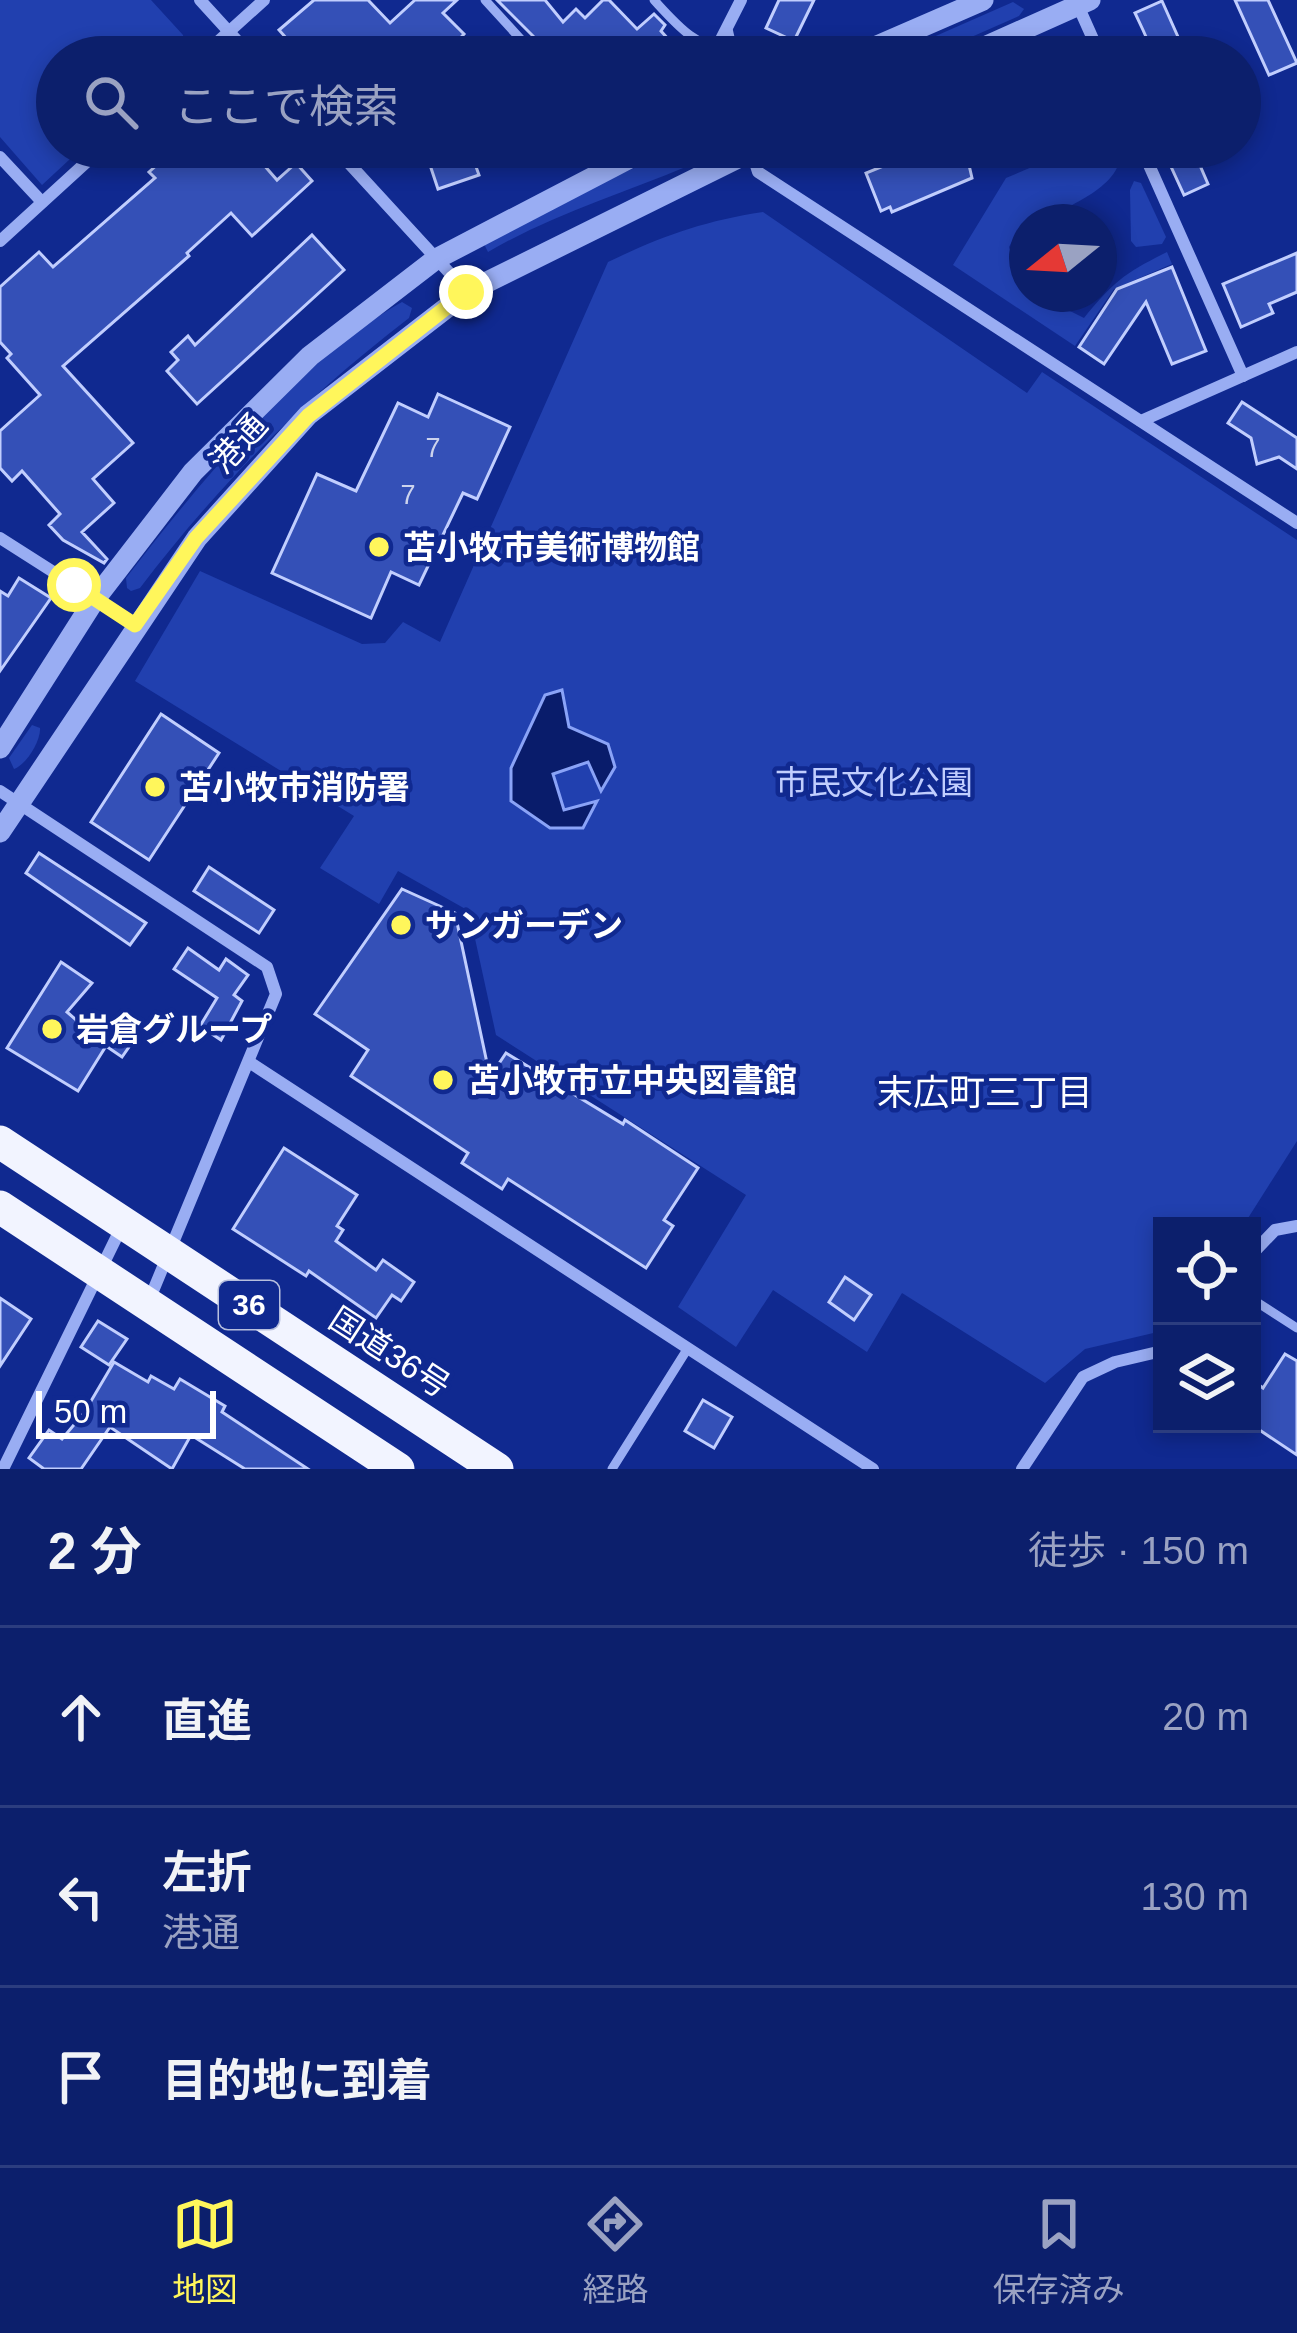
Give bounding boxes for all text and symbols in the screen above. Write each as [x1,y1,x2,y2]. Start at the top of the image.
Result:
search box [36,36,1261,168]
icon: search [78,69,144,135]
text: ここで検索 [174,81,399,132]
north arrow [1009,204,1117,312]
route end [439,265,493,319]
street label: 港通 [203,406,274,480]
house number: 7 [425,433,441,463]
house number: 7 [400,480,416,510]
place label: 苫小牧市美術博物館 [403,529,700,566]
marker: 苫小牧市美術博物館 [366,534,392,560]
route start [47,558,101,612]
park label: 市民文化公園 [775,764,973,801]
place label: 苫小牧市消防署 [179,769,410,806]
marker: 苫小牧市消防署 [142,774,168,800]
place label: サンガーデン [425,907,623,944]
marker: サンガーデン [388,912,414,938]
place label: 岩倉グループ [76,1011,272,1048]
marker: 岩倉グループ [39,1016,65,1042]
place label: 苫小牧市立中央図書館 [467,1062,797,1099]
marker: 苫小牧市立中央図書館 [430,1067,456,1093]
district label: 末広町三丁目 [877,1072,1093,1113]
map controls [1153,1217,1261,1433]
button: locate [1153,1217,1261,1325]
road number: 36 [219,1281,279,1329]
street label: 国道36号 [323,1300,457,1405]
button: layers [1153,1325,1261,1433]
scale bar [36,1385,216,1438]
text: 50 m [54,1393,127,1430]
text: 2 分 [48,1523,142,1580]
text: 徒歩 · 150 m [1028,1529,1249,1572]
icon: ahead [48,1684,114,1750]
text: 直進 [162,1695,252,1746]
text: 20 m [1162,1695,1249,1738]
text: 左折 [162,1847,252,1898]
icon: left [48,1864,114,1930]
text: 130 m [1141,1875,1249,1918]
text: 港通 [162,1911,240,1954]
icon: arrive [48,2044,114,2110]
text: 目的地に到着 [162,2055,432,2106]
tab: 地図 [172,2191,238,2311]
tab: 経路 [582,2191,648,2311]
tab: 保存済み [993,2191,1125,2311]

